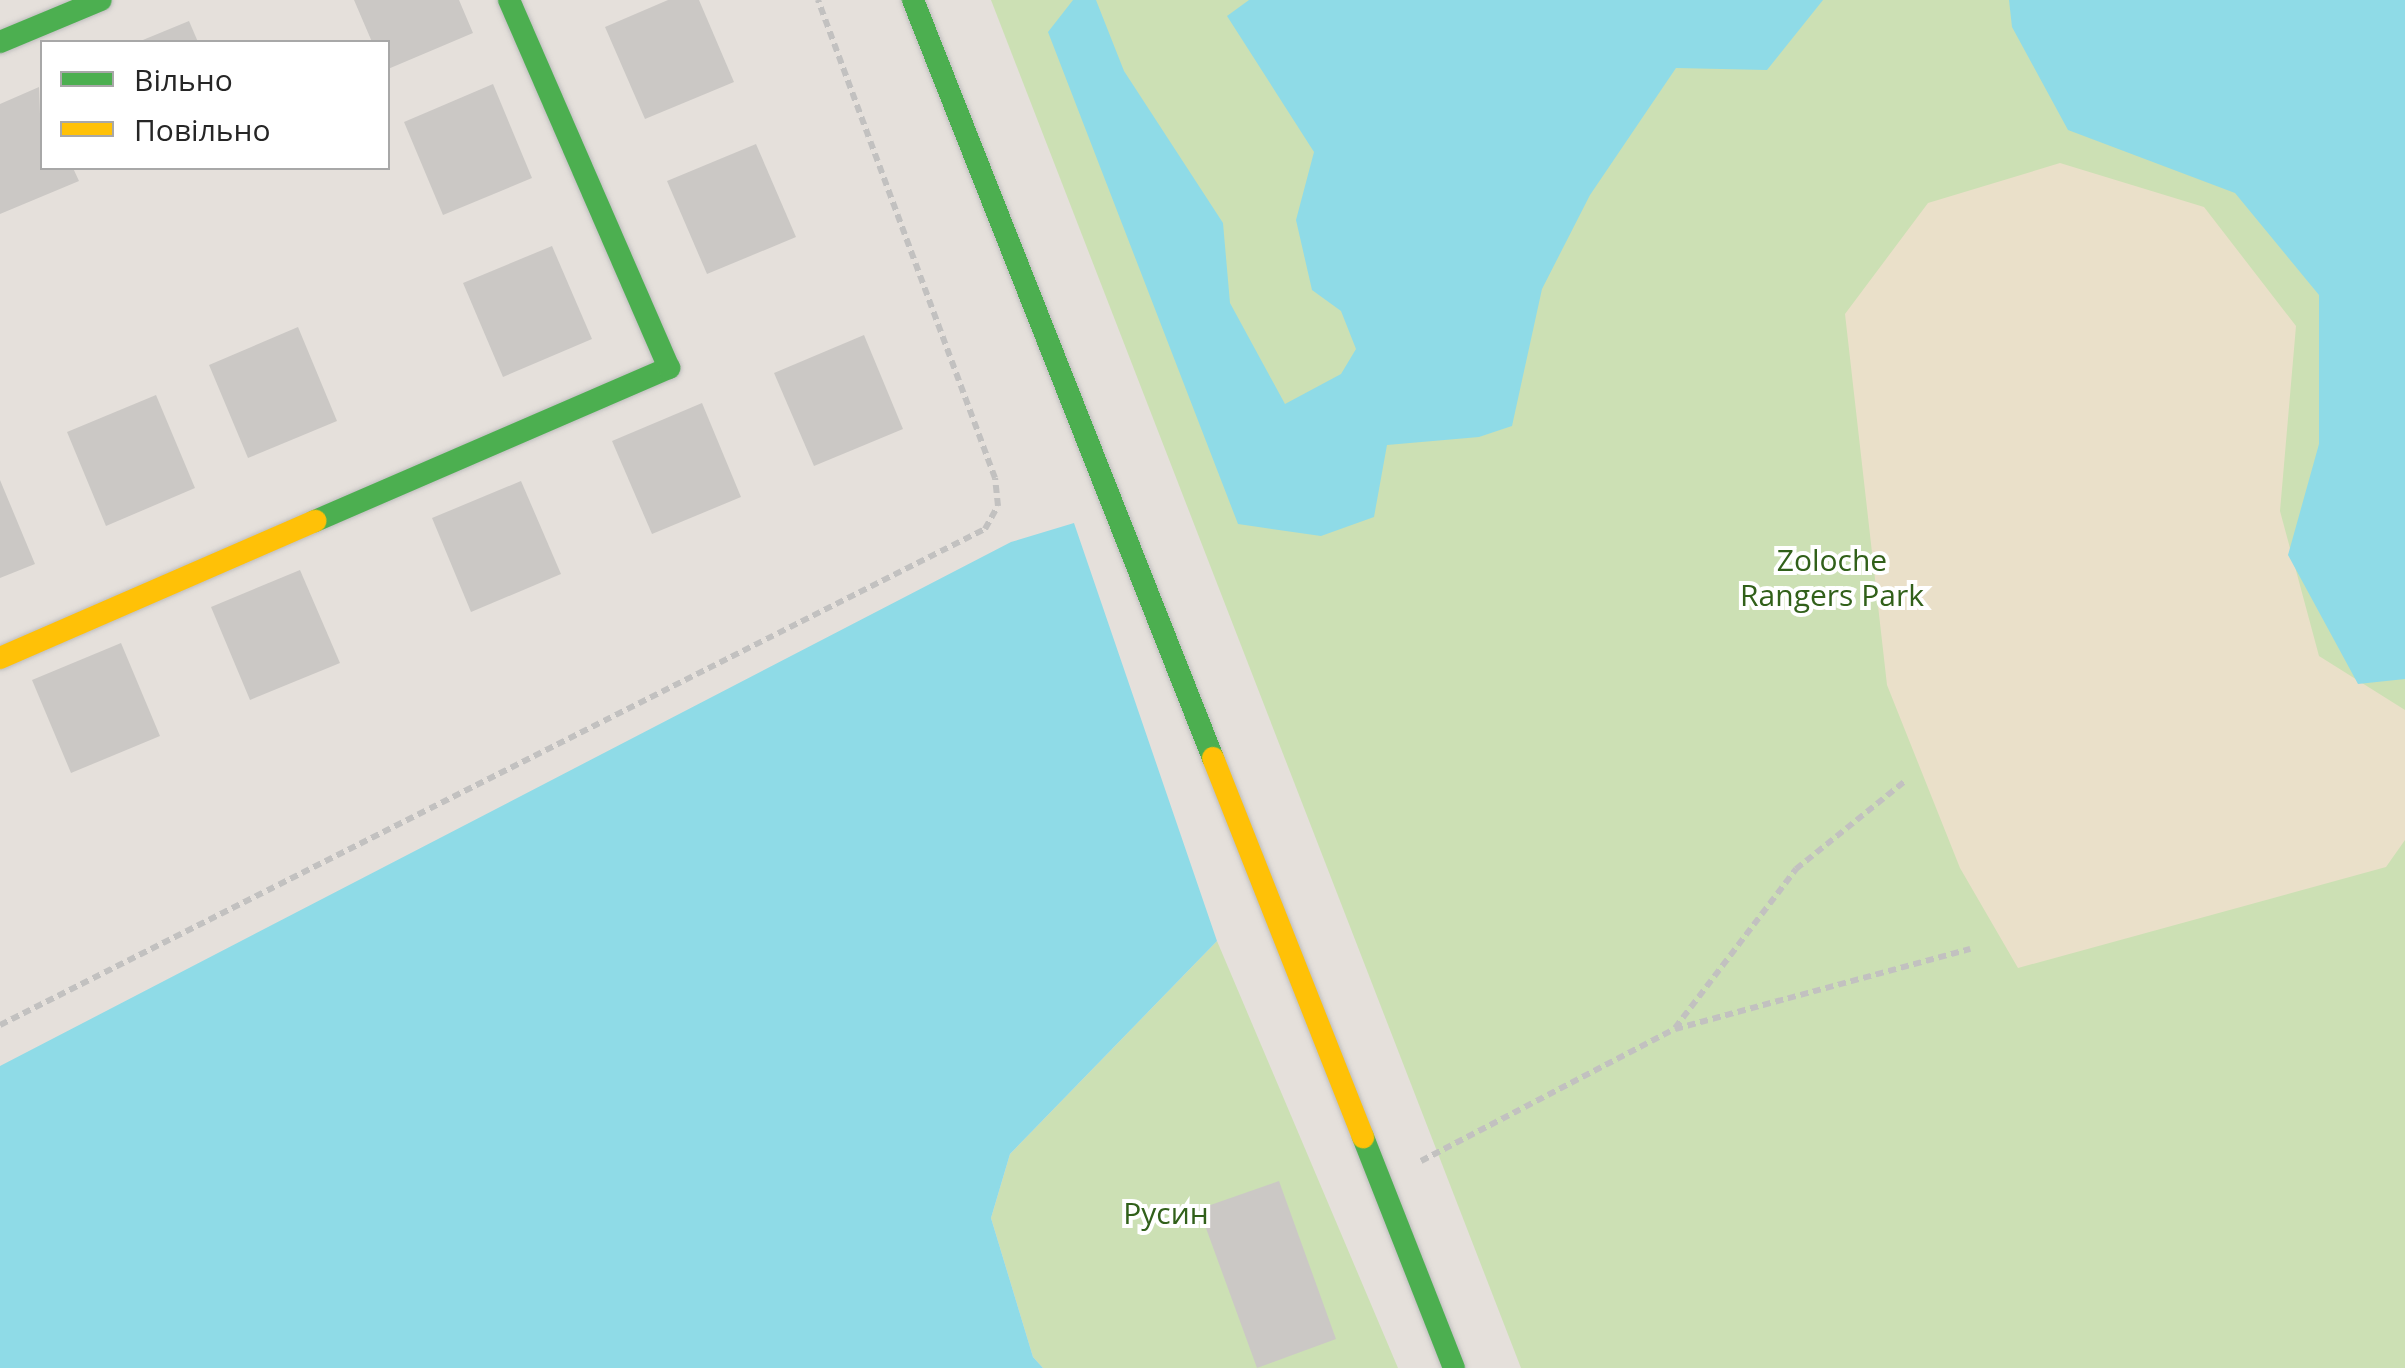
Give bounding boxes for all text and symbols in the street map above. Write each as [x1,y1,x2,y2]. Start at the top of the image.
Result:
legend [40,40,390,170]
text: Вільно [134,59,233,100]
text: Повільно [134,109,271,150]
park label: Zoloche Rangers Park [1740,542,1924,612]
park label: Русин [1123,1195,1209,1231]

